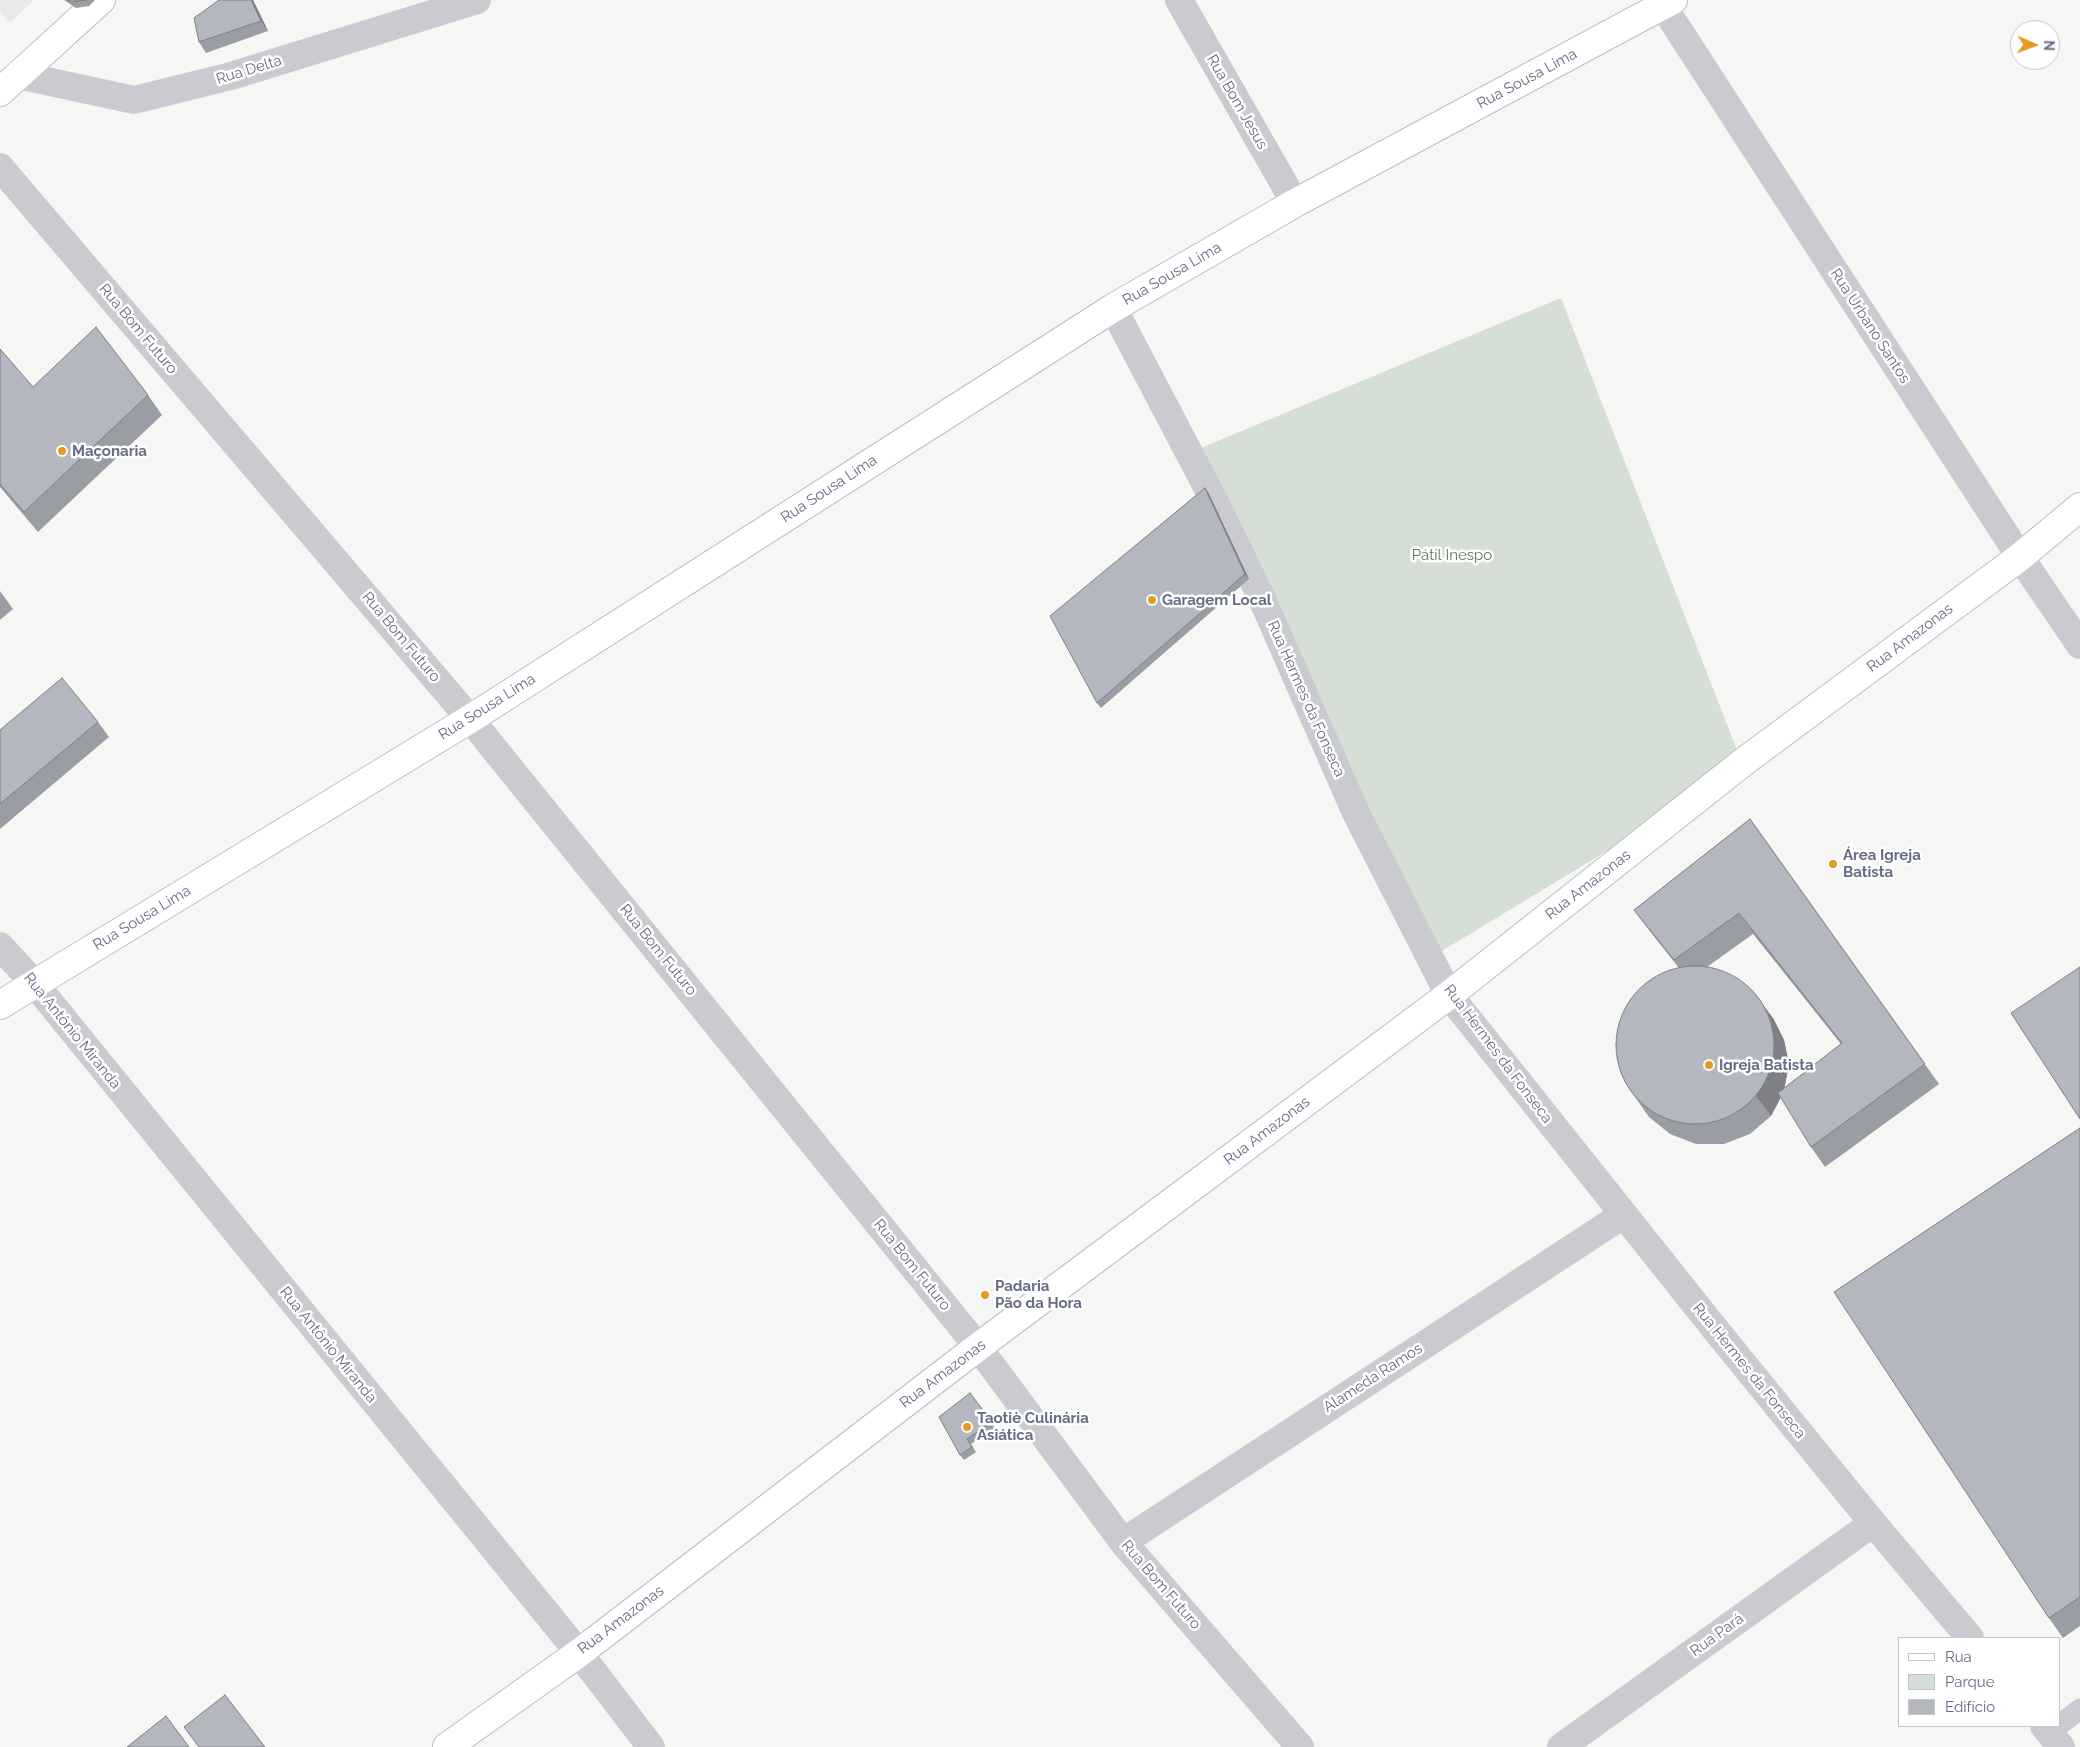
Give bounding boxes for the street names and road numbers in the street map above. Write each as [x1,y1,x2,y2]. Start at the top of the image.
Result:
street label: Rua Sousa Lima [1474,45,1580,113]
street label: Rua Bom Jesus [1203,51,1271,153]
street label: Rua Delta [214,52,284,88]
street label: Rua Sousa Lima [1120,239,1224,309]
street label: Rua Urbano Santos [1826,265,1914,387]
street label: Rua Bom Futuro [95,280,181,378]
street label: Rua Sousa Lima [778,451,880,527]
street label: Rua Bom Futuro [358,588,444,686]
street label: Rua Amazonas [1863,600,1957,676]
street label: Rua Hermes da Fonseca [1263,618,1349,780]
street label: Rua Sousa Lima [435,670,539,744]
street label: Rua Amazonas [1542,846,1634,924]
street label: Rua Sousa Lima [90,882,194,954]
street label: Rua Bom Futuro [616,901,700,999]
street label: Rua Antônio Miranda [20,969,124,1093]
street label: Rua Hermes da Fonseca [1440,981,1556,1127]
street label: Rua Amazonas [1220,1093,1314,1169]
street label: Rua Bom Futuro [870,1216,954,1314]
street label: Rua Antônio Miranda [276,1283,380,1407]
street label: Rua Hermes da Fonseca [1689,1300,1809,1442]
street label: Rua Amazonas [896,1336,990,1412]
street label: Alameda Ramos [1320,1339,1426,1417]
street label: Rua Bom Futuro [1117,1537,1205,1633]
street label: Rua Amazonas [574,1582,668,1658]
street label: Rua Pará [1687,1610,1747,1660]

